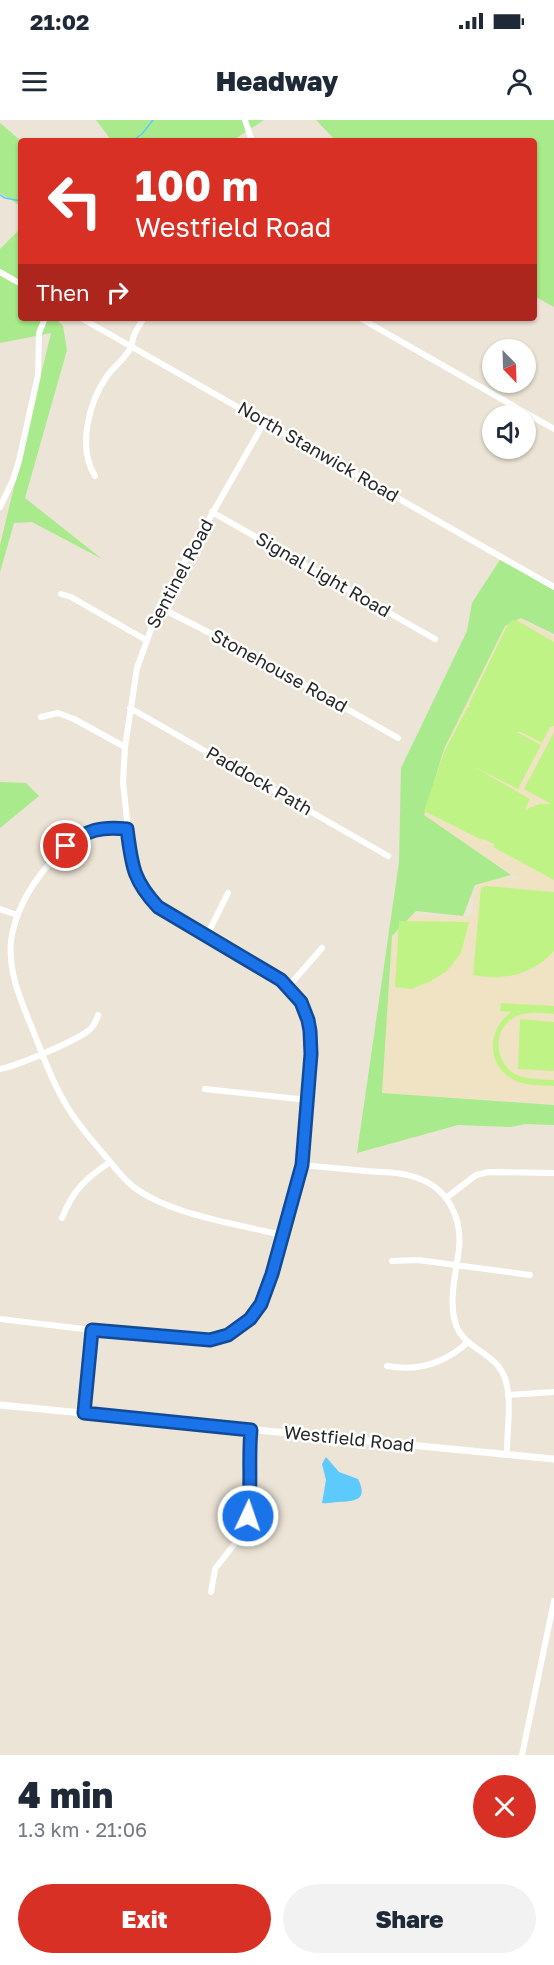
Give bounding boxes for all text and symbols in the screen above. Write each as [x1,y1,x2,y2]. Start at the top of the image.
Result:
text: 21:02 [30,8,90,35]
icon: menu [18,65,51,98]
text: Headway [216,65,338,97]
icon: person [503,65,536,98]
text: 100 m [135,160,258,210]
icon: left [36,162,114,240]
text: Westfield Road [135,211,331,243]
icon: right [101,276,134,309]
text: Then [36,279,89,306]
north arrow [482,339,536,393]
map controls [482,339,536,459]
street label: North Stanwick Road [234,396,403,506]
button: sound [482,405,536,459]
street label: Sentinel Road [141,515,217,632]
street label: Signal Light Road [252,527,395,622]
street label: Stonehouse Road [208,624,351,717]
street label: Paddock Path [202,741,317,819]
pin [40,820,91,871]
icon: arrive [49,829,82,862]
street label: Westfield Road [283,1420,415,1456]
position arrow [216,1484,280,1548]
text: 4 min [18,1773,113,1816]
button: close [473,1775,536,1838]
text: 1.3 km · 21:06 [18,1817,147,1841]
button: Exit [18,1884,271,1953]
button: Share [283,1884,536,1953]

